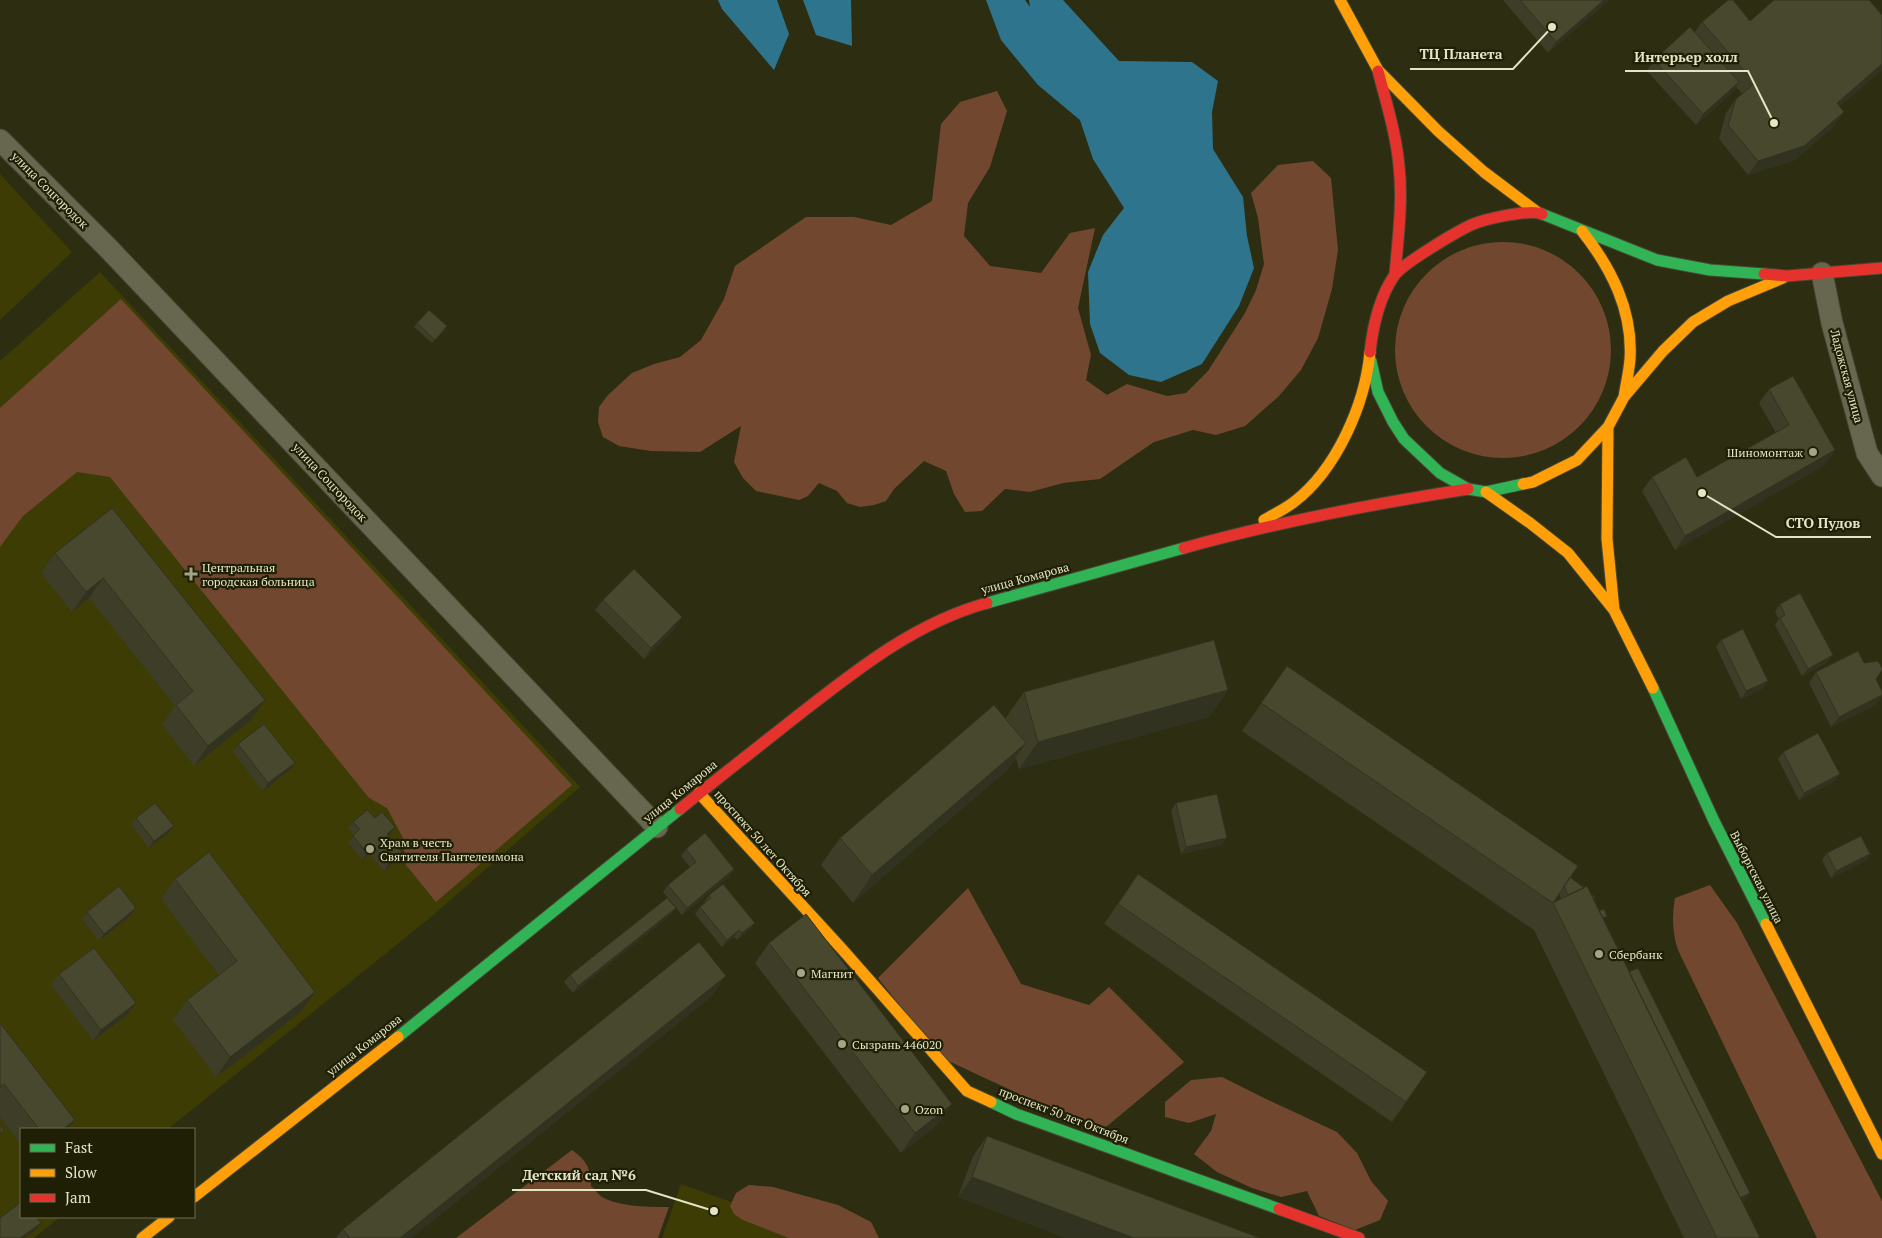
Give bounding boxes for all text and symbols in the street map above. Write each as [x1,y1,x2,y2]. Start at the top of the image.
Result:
callout: ТЦ Планета [1410,40,1513,69]
callout: Интерьер холл [1625,42,1748,71]
text: ТЦ Планета [1420,44,1503,63]
text: Интерьер холл [1634,47,1738,66]
street label: улица Соцгородок [8,148,92,232]
street label: Ладожская улица [1827,327,1867,424]
street label: улица Соцгородок [289,439,371,525]
place label: Шиномонтаж [1727,445,1803,460]
marker: Шиномонтаж [1807,446,1819,458]
callout: СТО Пудов [1776,508,1871,537]
text: СТО Пудов [1786,513,1860,532]
street label: улица Комарова [978,559,1071,597]
place label: Центральная городская больница [202,560,315,589]
marker: Центральная городская больница [184,567,198,581]
street label: улица Комарова [639,757,720,826]
street label: проспект 50 лет Октября [711,787,815,899]
street label: Выборгская улица [1727,828,1787,926]
place label: Храм в честь Святителя Пантелеимона [380,835,524,864]
marker: Храм в честь Святителя Пантелеимона [364,843,376,855]
place label: Сбербанк [1609,947,1663,962]
marker: Сбербанк [1593,948,1605,960]
place label: Магнит [811,966,853,981]
marker: Магнит [795,967,807,979]
street label: улица Комарова [323,1011,404,1079]
place label: Сызрань 446020 [852,1037,942,1052]
marker: Сызрань 446020 [836,1038,848,1050]
street label: проспект 50 лет Октября [997,1083,1131,1147]
place label: Ozon [915,1102,943,1117]
marker: Ozon [899,1103,911,1115]
legend [20,1128,195,1218]
text: Fast [65,1137,93,1157]
callout: Детский сад №6 [512,1161,646,1190]
text: Slow [65,1162,98,1182]
text: Детский сад №6 [522,1165,636,1184]
text: Jam [65,1187,91,1207]

